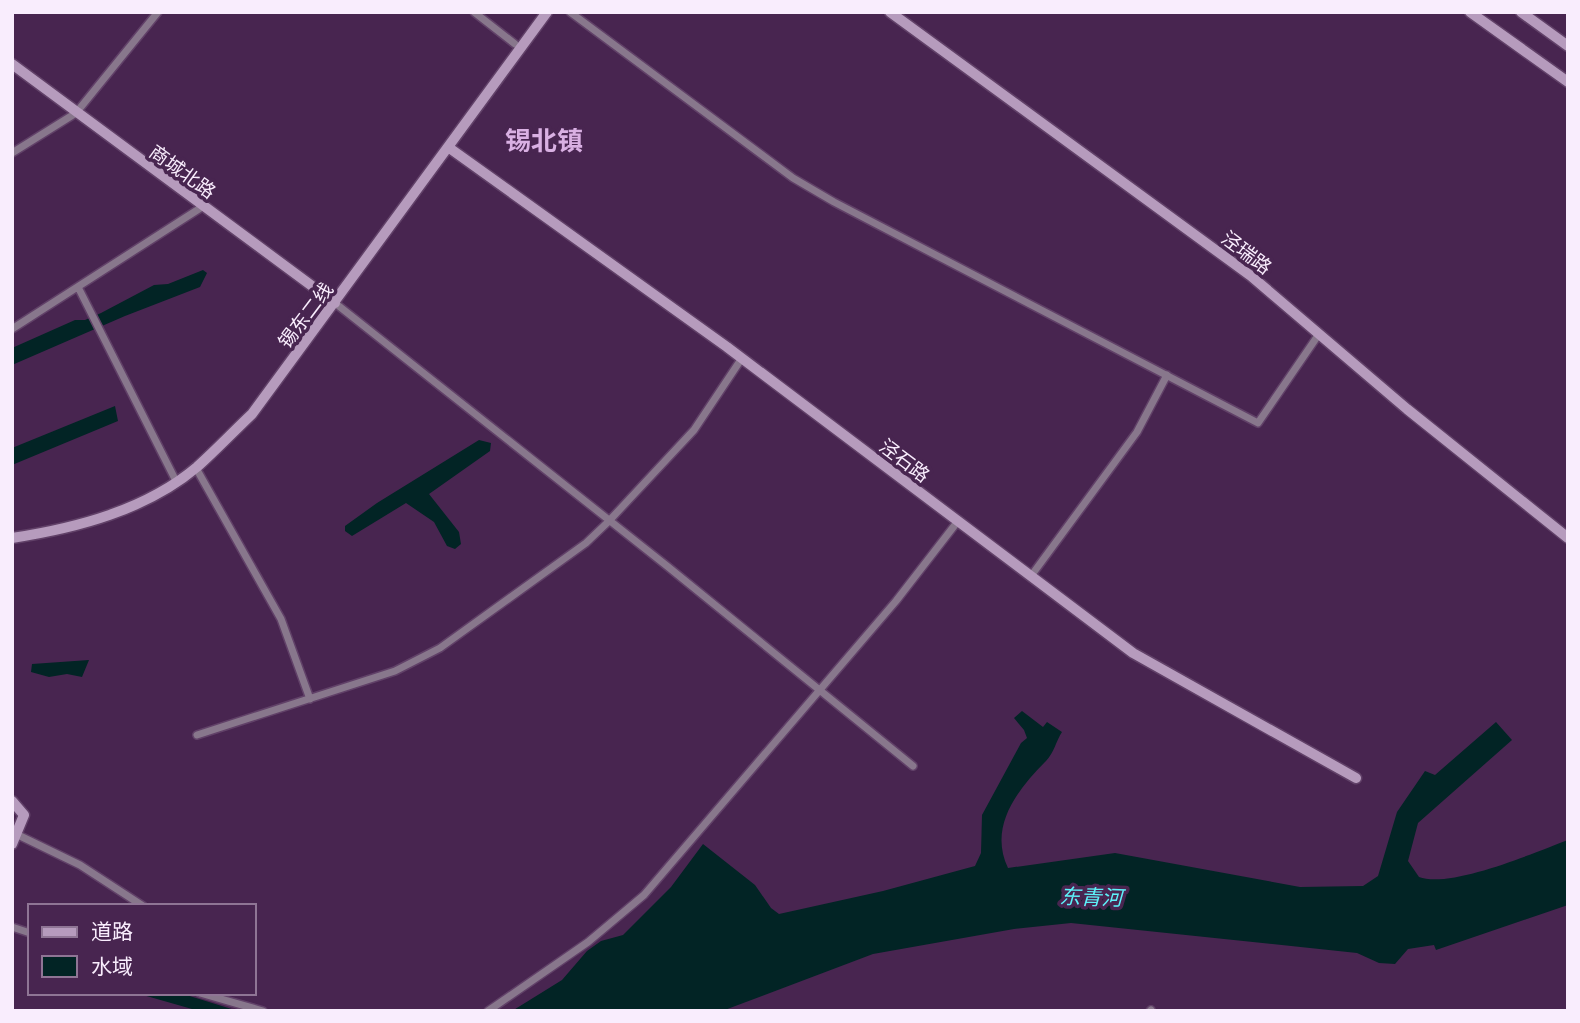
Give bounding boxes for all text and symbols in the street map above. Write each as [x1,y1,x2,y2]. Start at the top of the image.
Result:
district label: 锡北镇 [505,124,583,155]
street label: 商城北路 [145,139,221,203]
street label: 泾瑞路 [1217,226,1277,278]
street label: 锡东二线 [273,278,337,352]
street label: 泾石路 [875,434,935,486]
water label: 东青河 [1059,882,1127,910]
legend [28,904,256,995]
text: 道路 [91,918,133,943]
text: 水域 [91,953,133,978]

